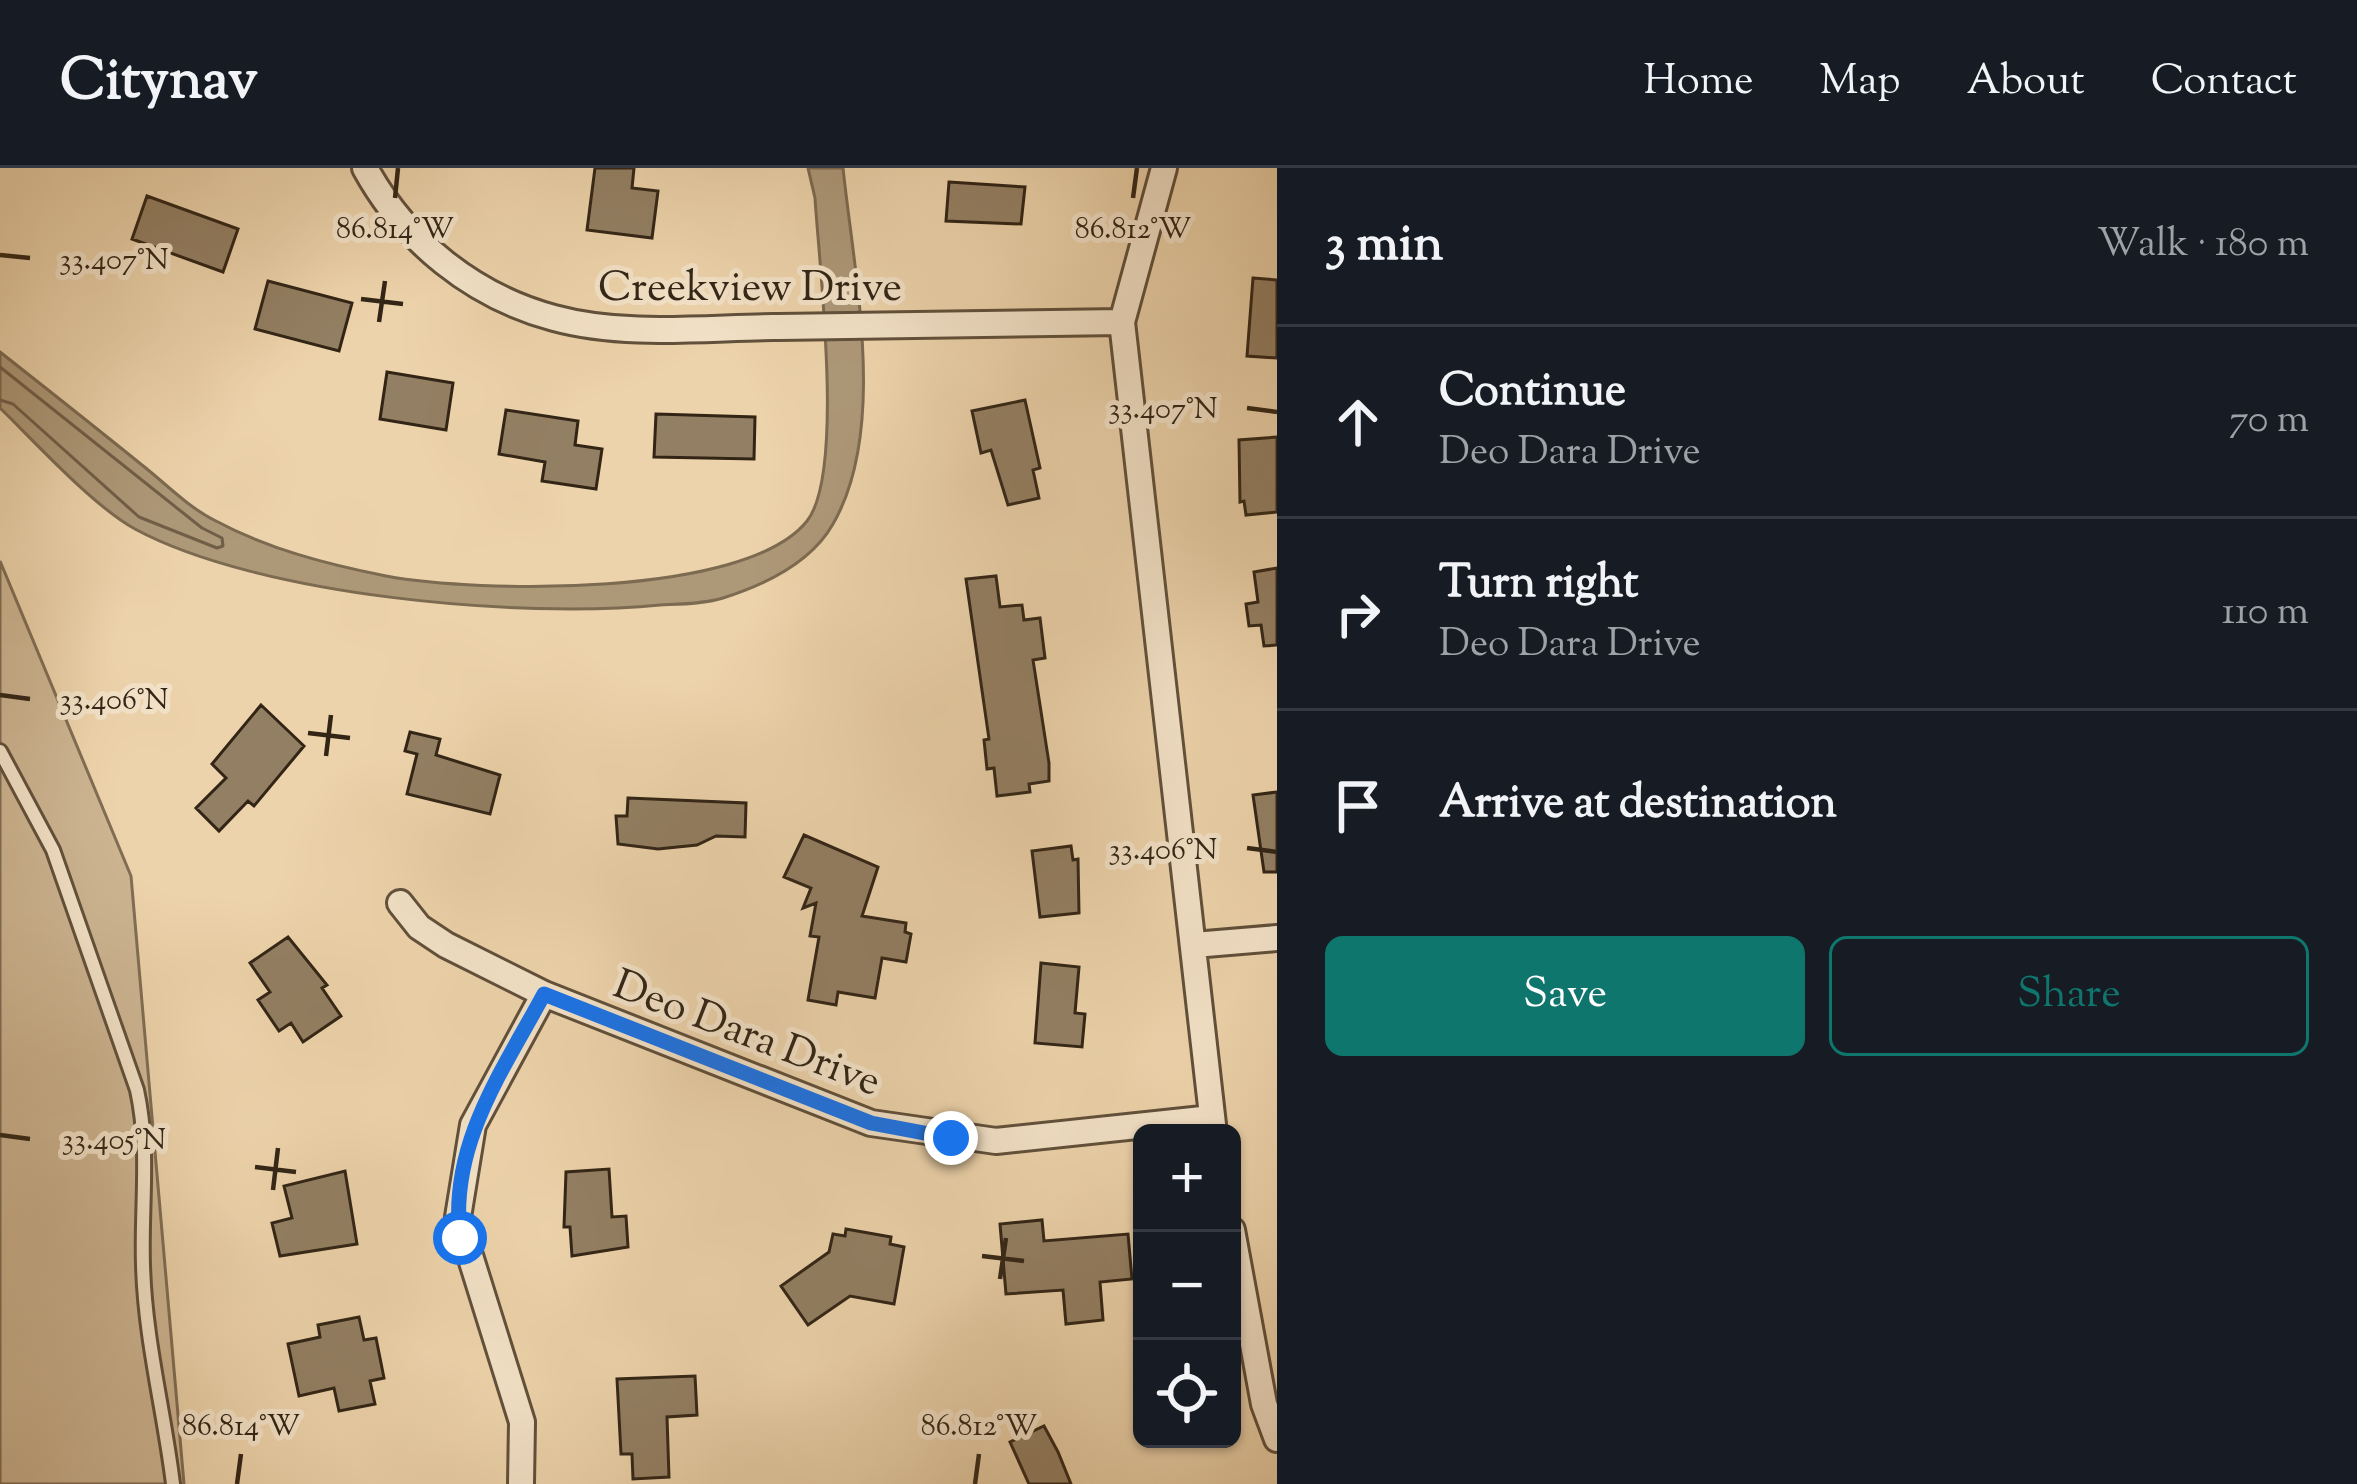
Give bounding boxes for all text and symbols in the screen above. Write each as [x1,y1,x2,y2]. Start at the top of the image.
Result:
text: Citynav [60,42,258,124]
text: Home [1644,53,1754,113]
text: Map [1820,53,1900,113]
text: About [1966,53,2085,113]
text: Contact [2151,53,2297,113]
text: 86.814°W [336,209,454,252]
text: 86.812°W [1075,209,1191,252]
text: 3 min [1325,210,1443,283]
text: Walk · 180 m [2097,218,2309,274]
text: 33.407°N [59,240,169,283]
street label: Creekview Drive [598,260,902,320]
text: Continue [1439,361,1626,426]
text: 33.407°N [1108,389,1218,432]
icon: ahead [1325,389,1391,455]
text: 70 m [2229,394,2309,450]
text: Deo Dara Drive [1439,426,1701,482]
text: Turn right [1439,553,1638,618]
icon: right [1325,581,1391,647]
text: 110 m [2222,586,2309,642]
text: Deo Dara Drive [1439,618,1701,674]
text: 33.406°N [59,680,169,723]
icon: arrive [1325,773,1391,839]
text: Arrive at destination [1439,773,1837,838]
text: 33.406°N [1108,830,1218,873]
button: Save [1325,936,1805,1056]
button: Share [1829,936,2309,1056]
street label: Deo Dara Drive [604,957,889,1114]
route end [924,1111,978,1165]
text: 33.405°N [62,1120,166,1163]
map controls [1133,1124,1241,1448]
button: + [1133,1124,1241,1232]
route start [433,1211,487,1265]
button: − [1133,1232,1241,1340]
button: locate [1133,1340,1241,1448]
text: 86.814°W [182,1406,300,1449]
text: 86.812°W [921,1406,1037,1449]

